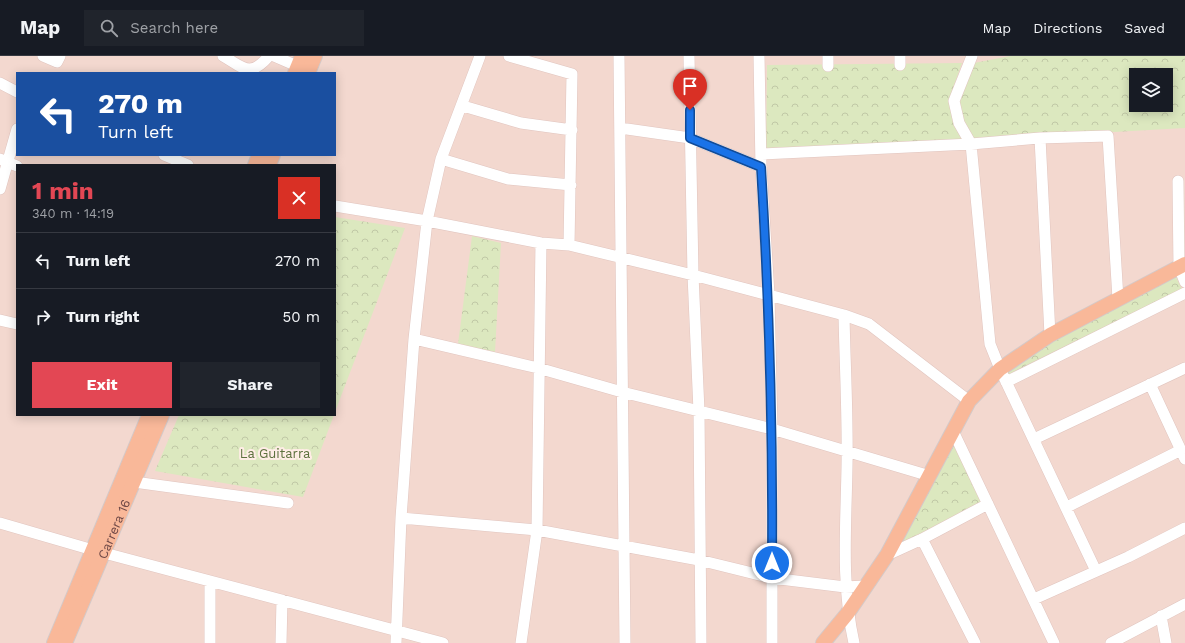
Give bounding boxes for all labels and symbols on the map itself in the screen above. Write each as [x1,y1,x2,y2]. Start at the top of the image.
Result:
pin [673,69,707,110]
park label: La Guitarra [240,446,311,461]
street label: Carrera 16 [95,497,133,561]
position arrow [751,542,793,584]

